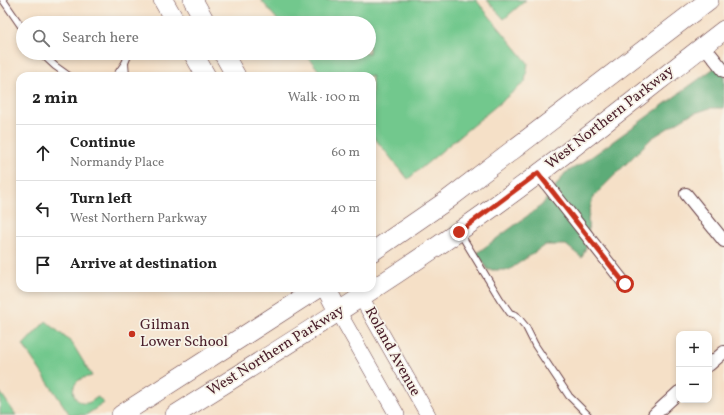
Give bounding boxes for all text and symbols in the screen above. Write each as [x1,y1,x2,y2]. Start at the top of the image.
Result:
search box [16,16,376,60]
icon: search [30,27,52,49]
text: Search here [62,28,139,49]
street label: West Northern Parkway [541,61,679,175]
text: 2 min [32,87,78,110]
text: Walk · 100 m [288,89,360,107]
text: Continue [70,133,135,154]
icon: ahead [32,142,54,164]
text: 60 m [332,144,360,162]
text: Normandy Place [70,154,164,172]
text: Turn left [70,189,132,210]
icon: left [32,198,54,220]
text: 40 m [331,200,360,218]
text: West Northern Parkway [70,210,207,228]
route end [450,223,468,241]
icon: arrive [32,254,54,276]
text: Arrive at destination [70,254,217,275]
route start [616,275,634,293]
street label: West Northern Parkway [203,300,349,402]
street label: Roland Avenue [359,304,425,400]
place label: Gilman Lower School [140,315,228,353]
marker: Gilman Lower School [127,329,137,339]
map controls [676,331,712,403]
button: + [676,331,712,367]
button: − [676,367,712,403]

